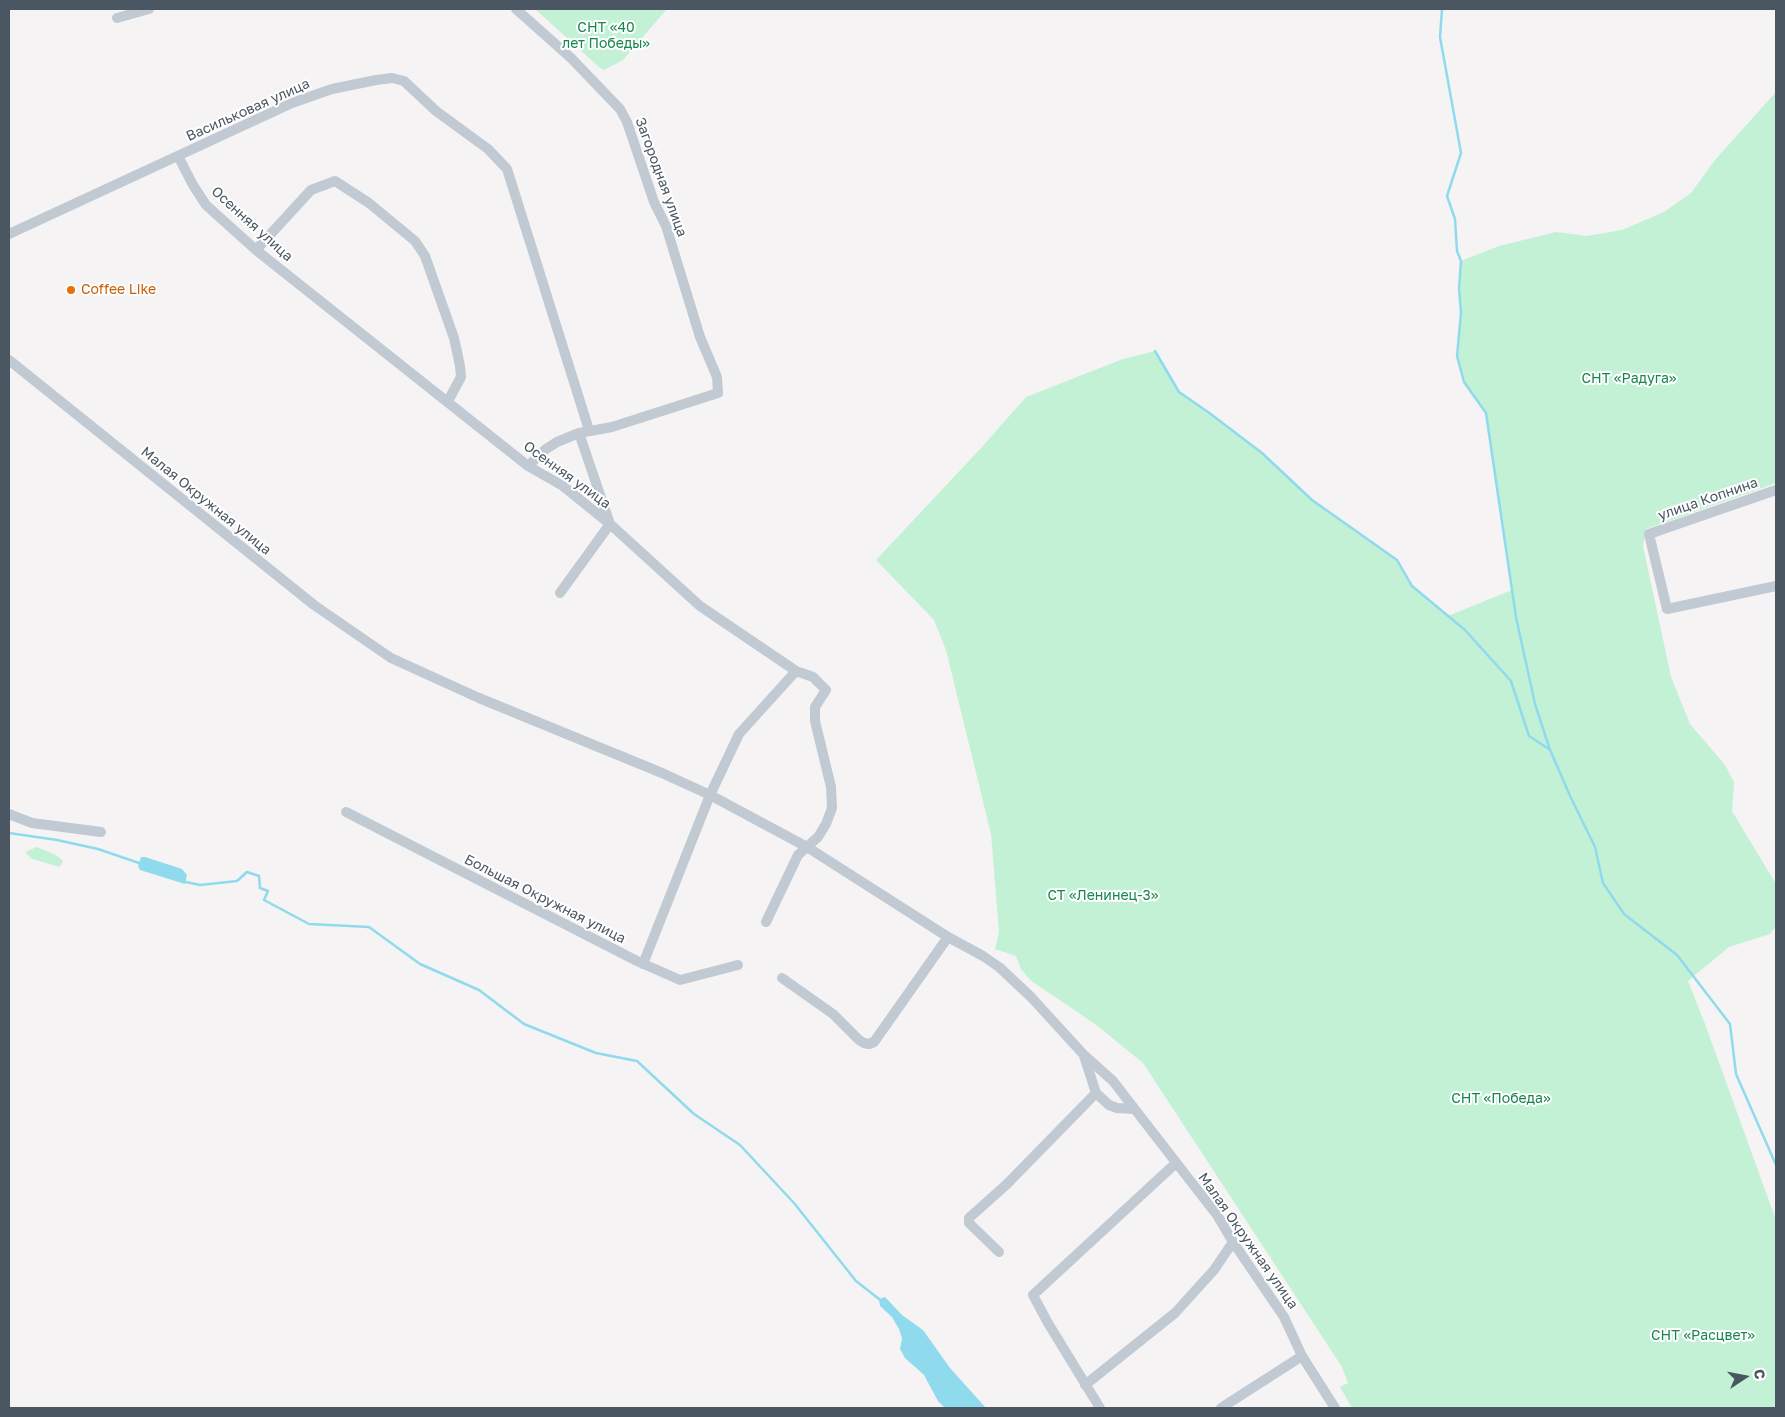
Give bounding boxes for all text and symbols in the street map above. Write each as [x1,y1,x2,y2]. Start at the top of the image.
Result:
park label: СНТ «40 лет Победы» [562,20,650,52]
street label: Васильковая улица [184,75,312,145]
street label: Загородная улица [632,115,690,239]
street label: Осенняя улица [208,183,296,265]
place label: Coffee Like [81,282,156,298]
marker: Coffee Like [65,284,77,296]
park label: СНТ «Радуга» [1581,371,1677,387]
street label: Осенняя улица [520,438,614,512]
street label: Малая Окружная улица [138,443,274,559]
street label: улица Копнина [1656,474,1760,524]
street label: Большая Окружная улица [462,851,628,947]
park label: СТ «Ленинец-3» [1048,888,1158,904]
park label: СНТ «Победа» [1451,1091,1551,1107]
street label: Малая Окружная улица [1195,1170,1301,1312]
park label: СНТ «Расцвет» [1651,1328,1755,1344]
north arrow [1720,1352,1770,1402]
text: С [1751,1368,1770,1381]

